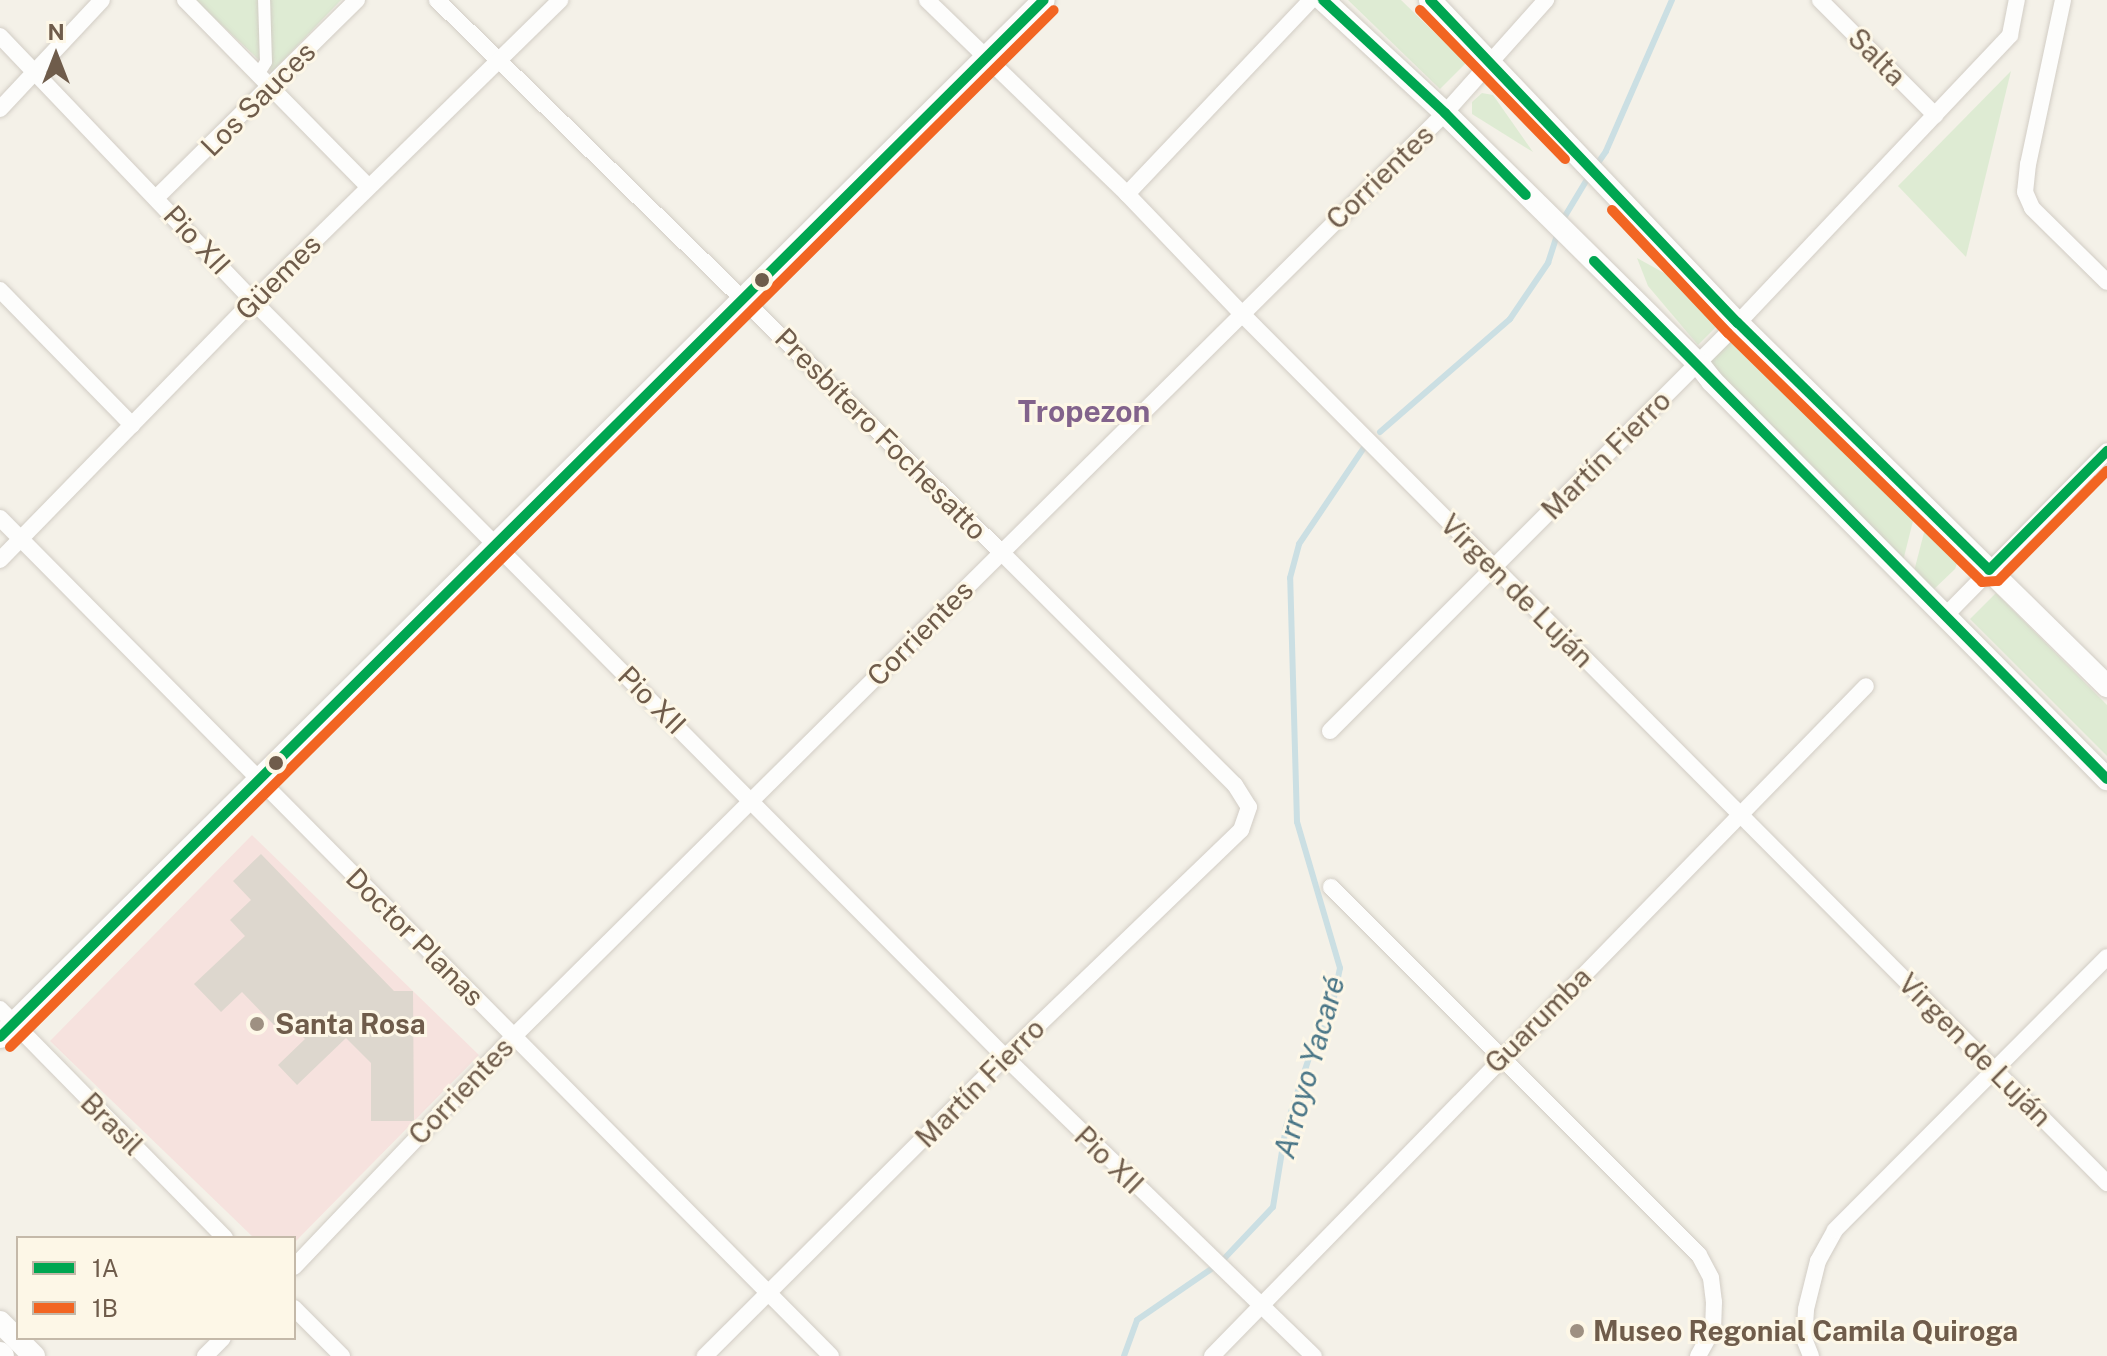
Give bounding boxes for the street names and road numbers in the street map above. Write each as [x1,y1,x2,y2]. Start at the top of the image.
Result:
street label: Salta [1841,21,1913,93]
street label: Los Sauces [194,35,322,163]
street label: Corrientes [1320,118,1440,236]
street label: Pio XII [157,198,237,282]
street label: Güemes [228,227,328,327]
street label: Presbítero Fochesatto [768,321,994,547]
street label: Martín Fierro [1535,384,1677,526]
street label: Virgen de Luján [1433,507,1601,675]
street label: Corrientes [860,573,980,693]
street label: Pio XII [611,659,693,741]
street label: Doctor Planas [339,861,491,1013]
street label: Guarumba [1478,960,1598,1080]
street label: Virgen de Luján [1891,966,2059,1134]
street label: Martín Fierro [909,1012,1051,1154]
street label: Corrientes [402,1031,520,1151]
street label: Brasil [74,1086,150,1162]
street label: Pio XII [1068,1119,1150,1201]

